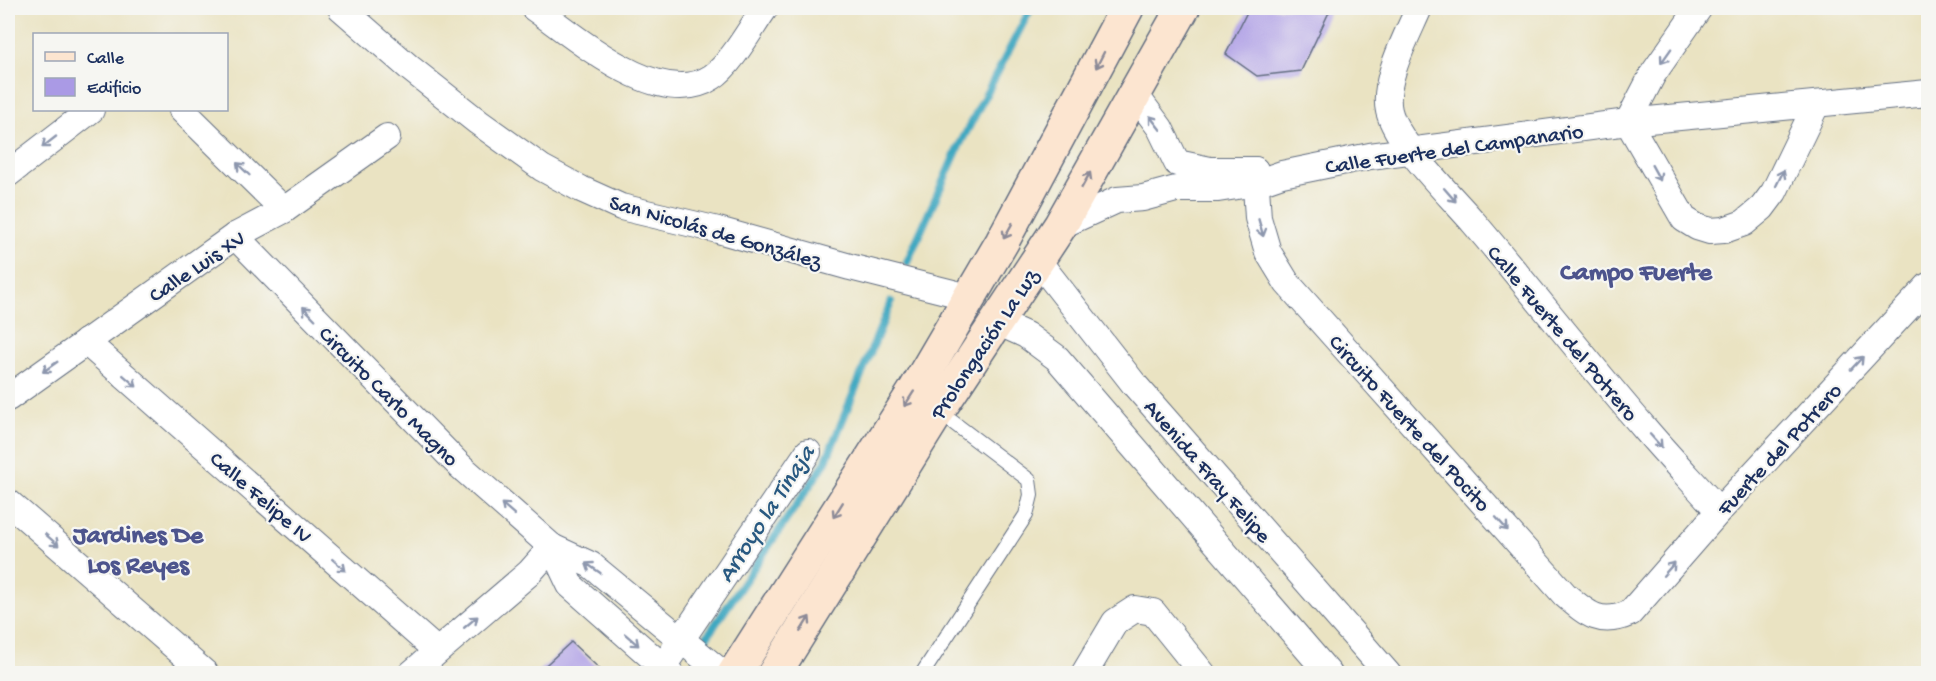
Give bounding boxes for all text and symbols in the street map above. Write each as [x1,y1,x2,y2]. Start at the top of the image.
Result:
legend [33,33,228,111]
one-way arrow [1660,47,1672,63]
text: Calle [87,49,125,70]
one-way arrow [1094,50,1106,68]
text: Edificio [87,79,141,100]
one-way arrow [1149,116,1162,132]
street label: Calle Fuerte del Campanario [1324,120,1585,182]
one-way arrow [42,135,58,148]
one-way arrow [235,162,250,176]
one-way arrow [1651,164,1662,182]
one-way arrow [1775,169,1787,187]
one-way arrow [1081,172,1092,190]
one-way arrow [1443,187,1457,202]
street label: San Nicolás de González [606,191,825,277]
one-way arrow [1256,218,1267,237]
one-way arrow [1002,222,1014,239]
street label: Calle Luis XV [145,227,251,310]
street label: Calle Fuerte del Potrero [1480,241,1642,428]
district label: Campo Fuerte [1560,259,1713,290]
street label: Prolongación La Luz [926,264,1047,426]
one-way arrow [302,305,317,320]
street label: Circuito Carlo Magno [312,322,463,473]
street label: Circuito Fuerte del Pocito [1322,331,1494,519]
one-way arrow [1850,356,1864,371]
one-way arrow [43,361,59,373]
one-way arrow [122,374,137,388]
street label: Fuerte del Potrero [1712,379,1849,523]
one-way arrow [902,390,914,407]
street label: Avenida Fray Felipe [1137,396,1276,550]
one-way arrow [1649,433,1663,448]
water label: Arroyo la Tinaja [713,440,824,589]
street label: Calle Felipe IV [203,447,316,551]
one-way arrow [831,501,843,518]
one-way arrow [500,502,516,515]
one-way arrow [1495,516,1509,531]
district label: Jardines De Los Reyes [72,522,205,583]
one-way arrow [44,533,59,547]
one-way arrow [331,558,346,572]
one-way arrow [585,561,602,574]
one-way arrow [1662,562,1676,577]
one-way arrow [463,615,478,629]
one-way arrow [800,616,812,633]
one-way arrow [624,633,640,646]

